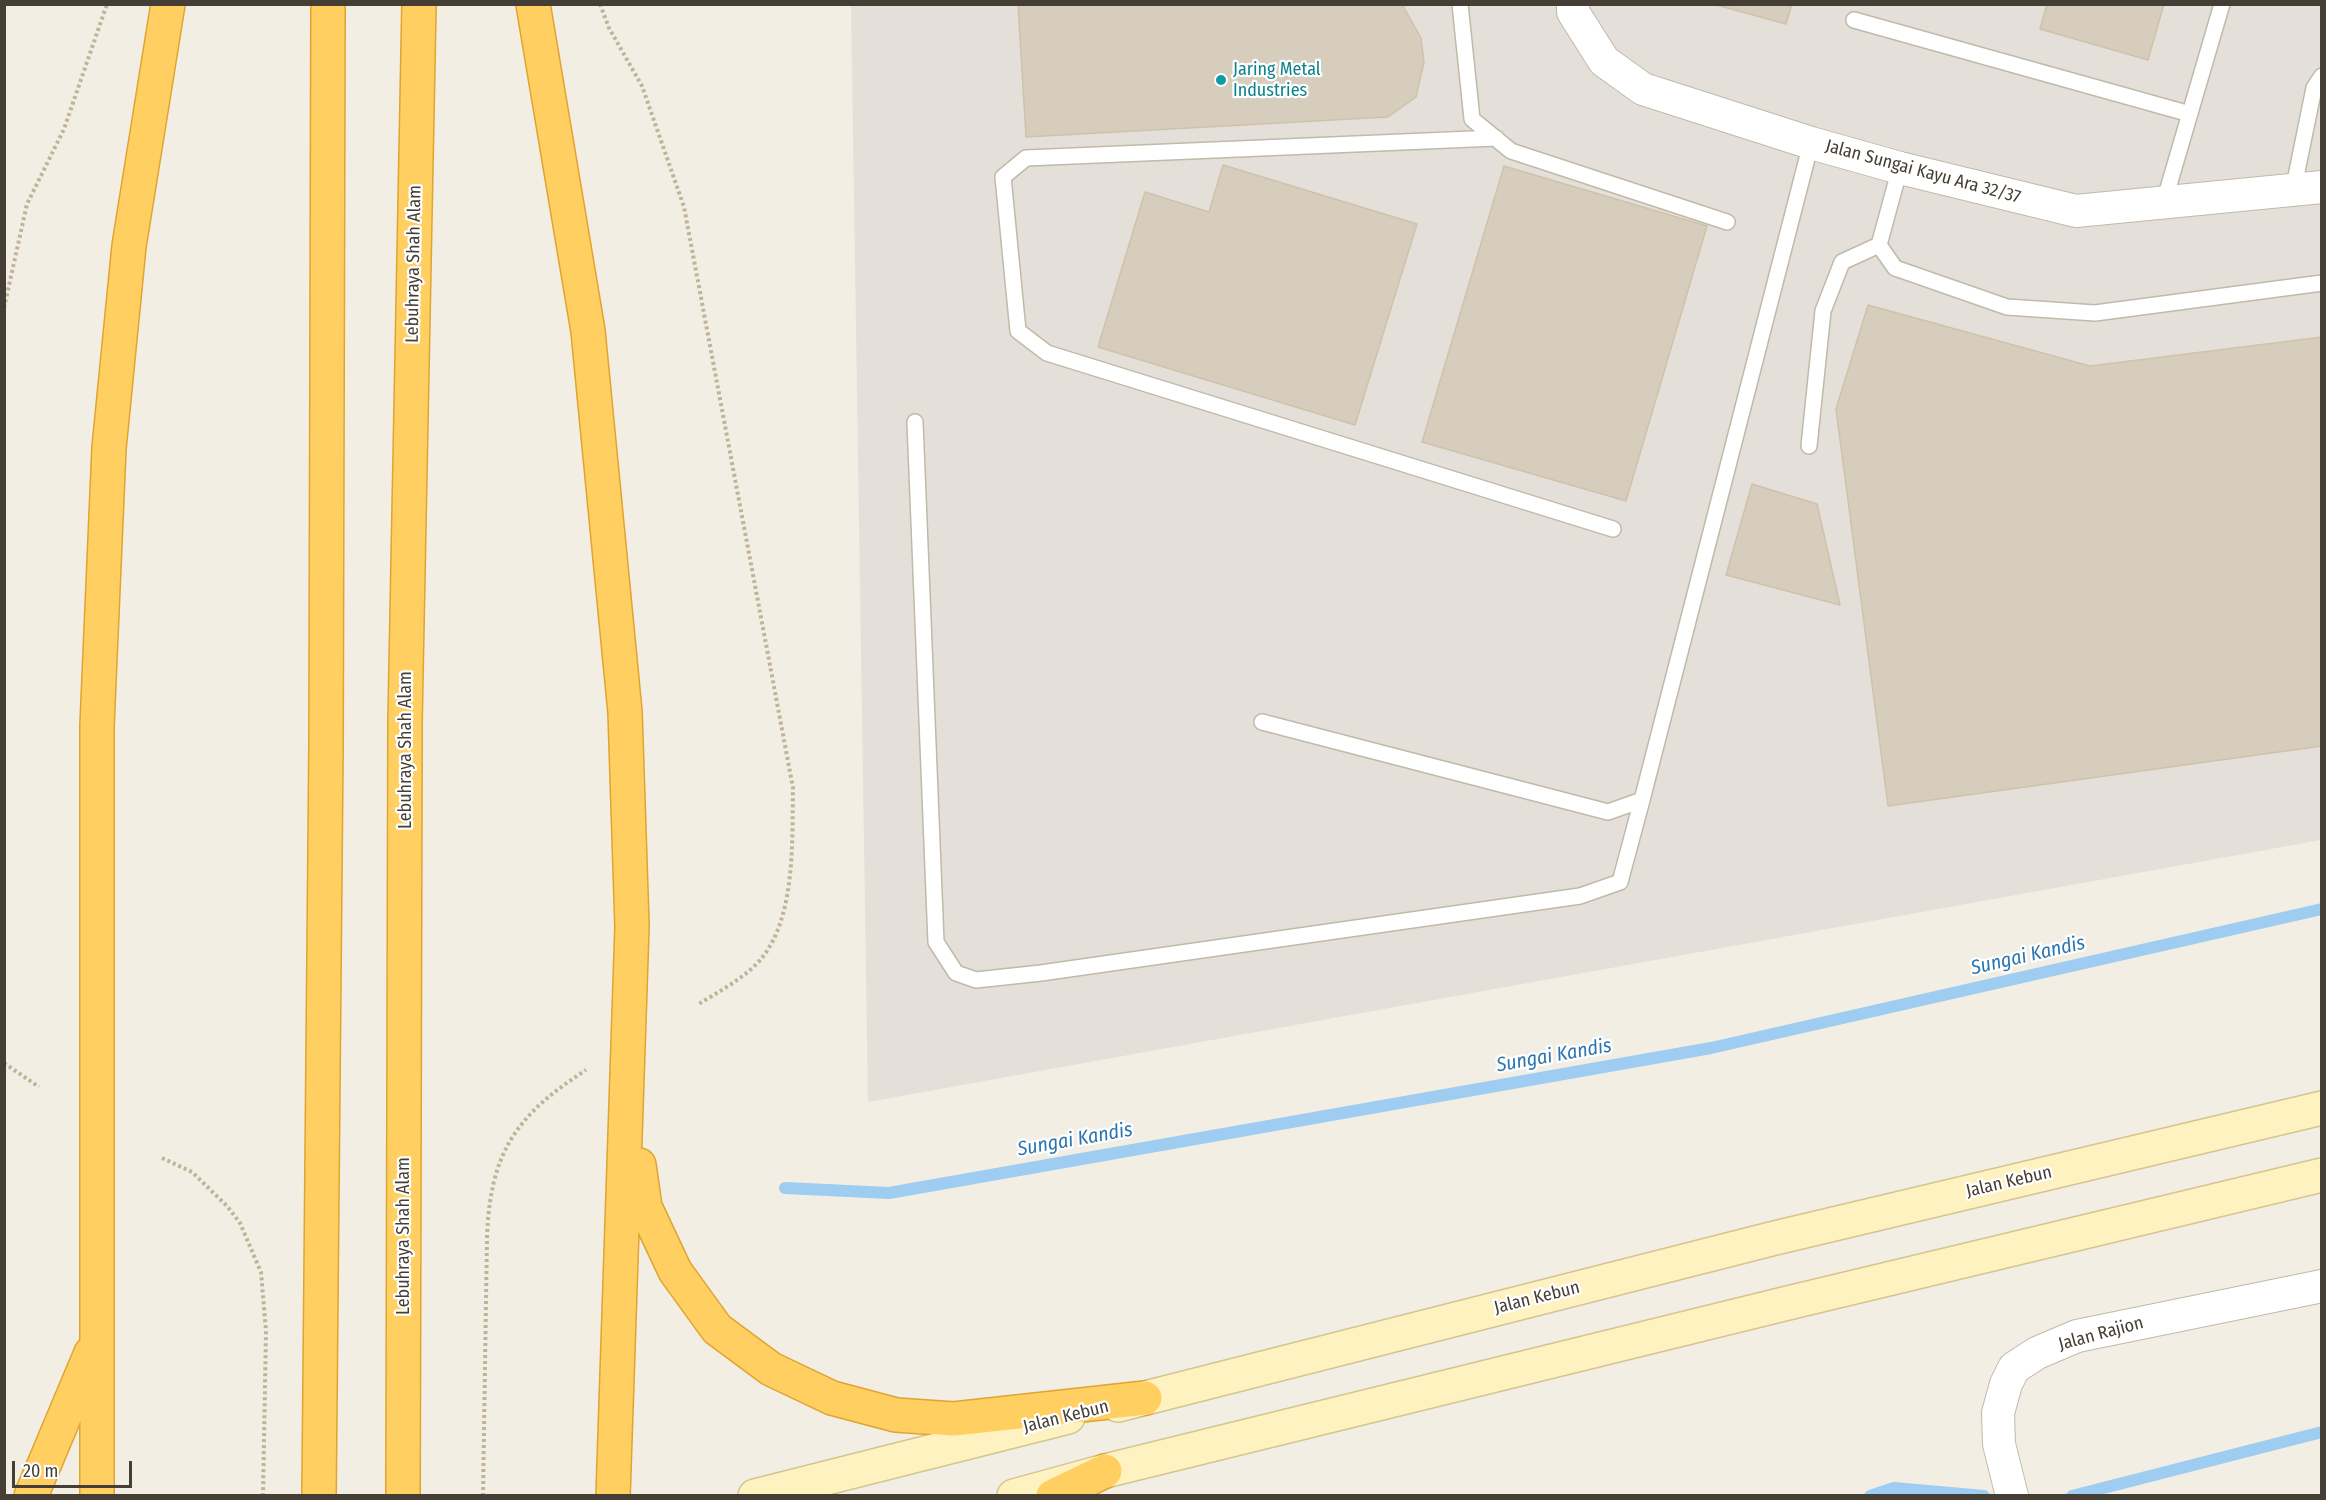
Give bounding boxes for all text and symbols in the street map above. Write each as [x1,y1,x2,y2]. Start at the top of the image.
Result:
place label: Jaring Metal Industries [1233,59,1321,101]
marker: Jaring Metal Industries [1214,73,1228,87]
street label: Jalan Sungai Kayu Ara 32/37 [1823,136,2023,208]
street label: Lebuhraya Shah Alam [402,185,426,343]
street label: Lebuhraya Shah Alam [395,671,417,829]
water label: Sungai Kandis [1969,931,2087,981]
water label: Sungai Kandis [1495,1034,1613,1078]
water label: Sungai Kandis [1016,1118,1134,1162]
street label: Lebuhraya Shah Alam [393,1157,415,1315]
street label: Jalan Kebun [1964,1162,2054,1202]
street label: Jalan Kebun [1492,1277,1582,1319]
street label: Jalan Rajion [2056,1312,2146,1356]
street label: Jalan Kebun [1021,1396,1111,1438]
scale bar [15,1449,135,1487]
text: 20 m [23,1460,58,1482]

